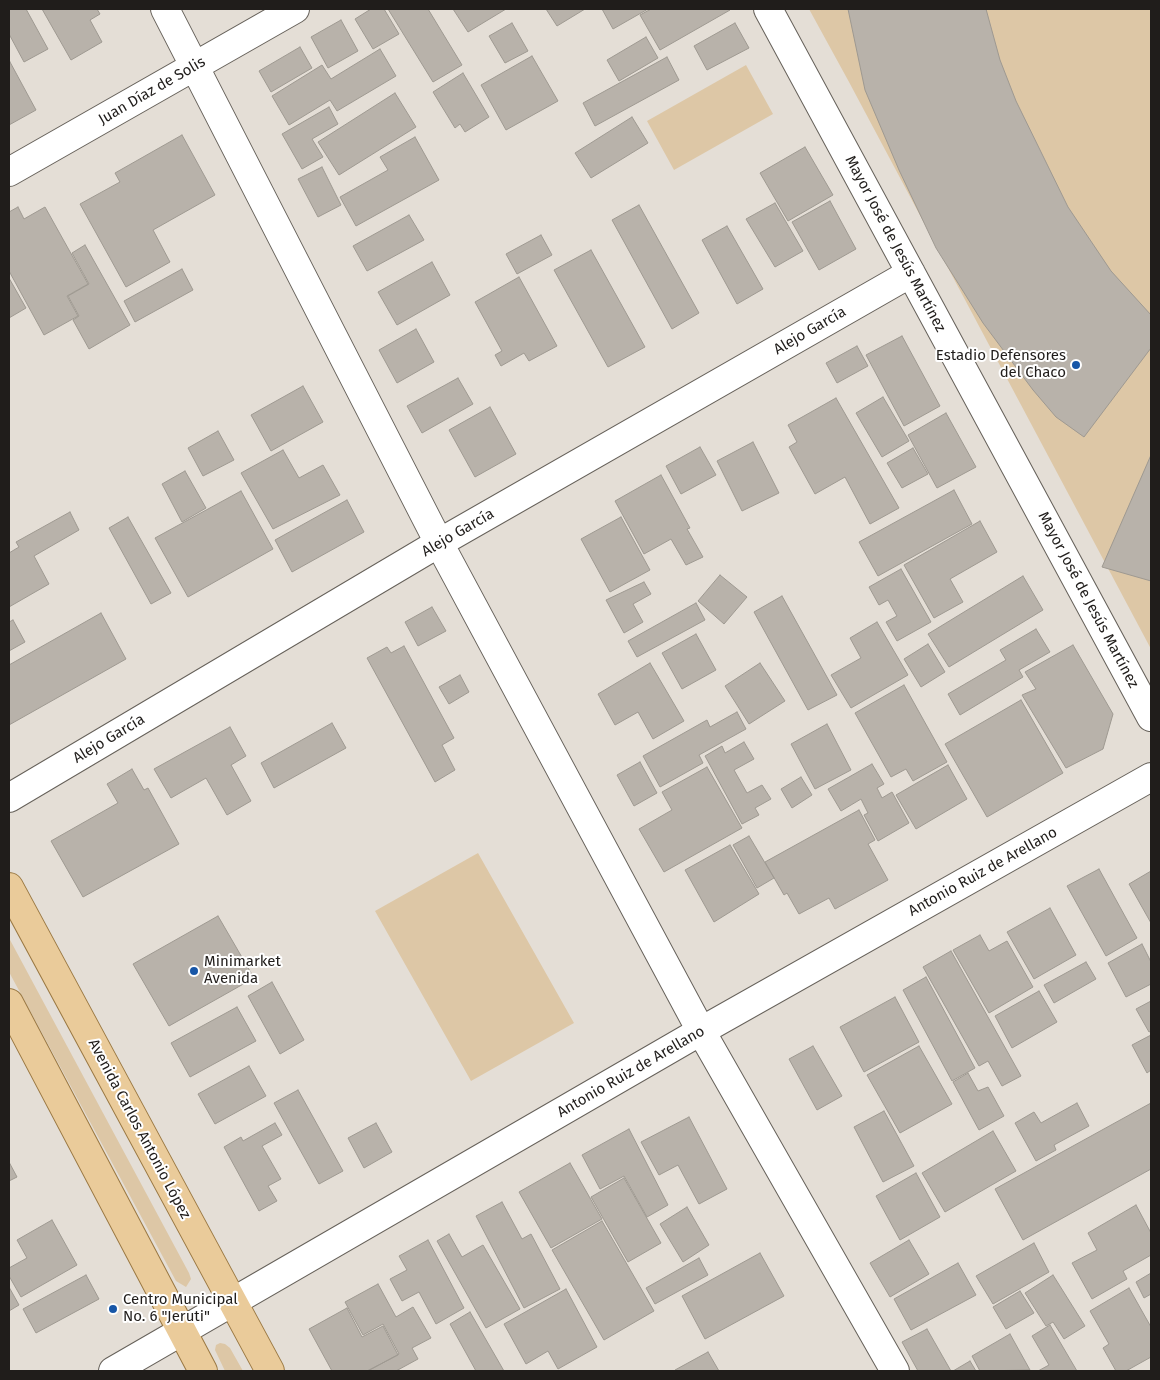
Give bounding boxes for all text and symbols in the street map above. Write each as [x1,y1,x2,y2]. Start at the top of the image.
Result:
street label: Juan Díaz de Solis [95,53,209,129]
street label: Mayor José de Jesús Martínez [841,153,949,335]
street label: Alejo García [771,303,849,359]
place label: Estadio Defensores del Chaco [936,347,1066,382]
marker: Estadio Defensores del Chaco [1070,359,1082,371]
street label: Alejo García [419,505,497,561]
street label: Mayor José de Jesús Martínez [1034,509,1142,691]
street label: Alejo García [70,711,148,767]
street label: Antonio Ruiz de Arellano [905,824,1061,920]
place label: Minimarket Avenida [204,953,281,988]
marker: Minimarket Avenida [188,965,200,977]
street label: Antonio Ruiz de Arellano [554,1022,708,1122]
street label: Avenida Carlos Antonio López [84,1036,194,1222]
place label: Centro Municipal No. 6 "Jeruti" [123,1291,238,1326]
marker: Centro Municipal No. 6 "Jeruti" [107,1303,119,1315]

